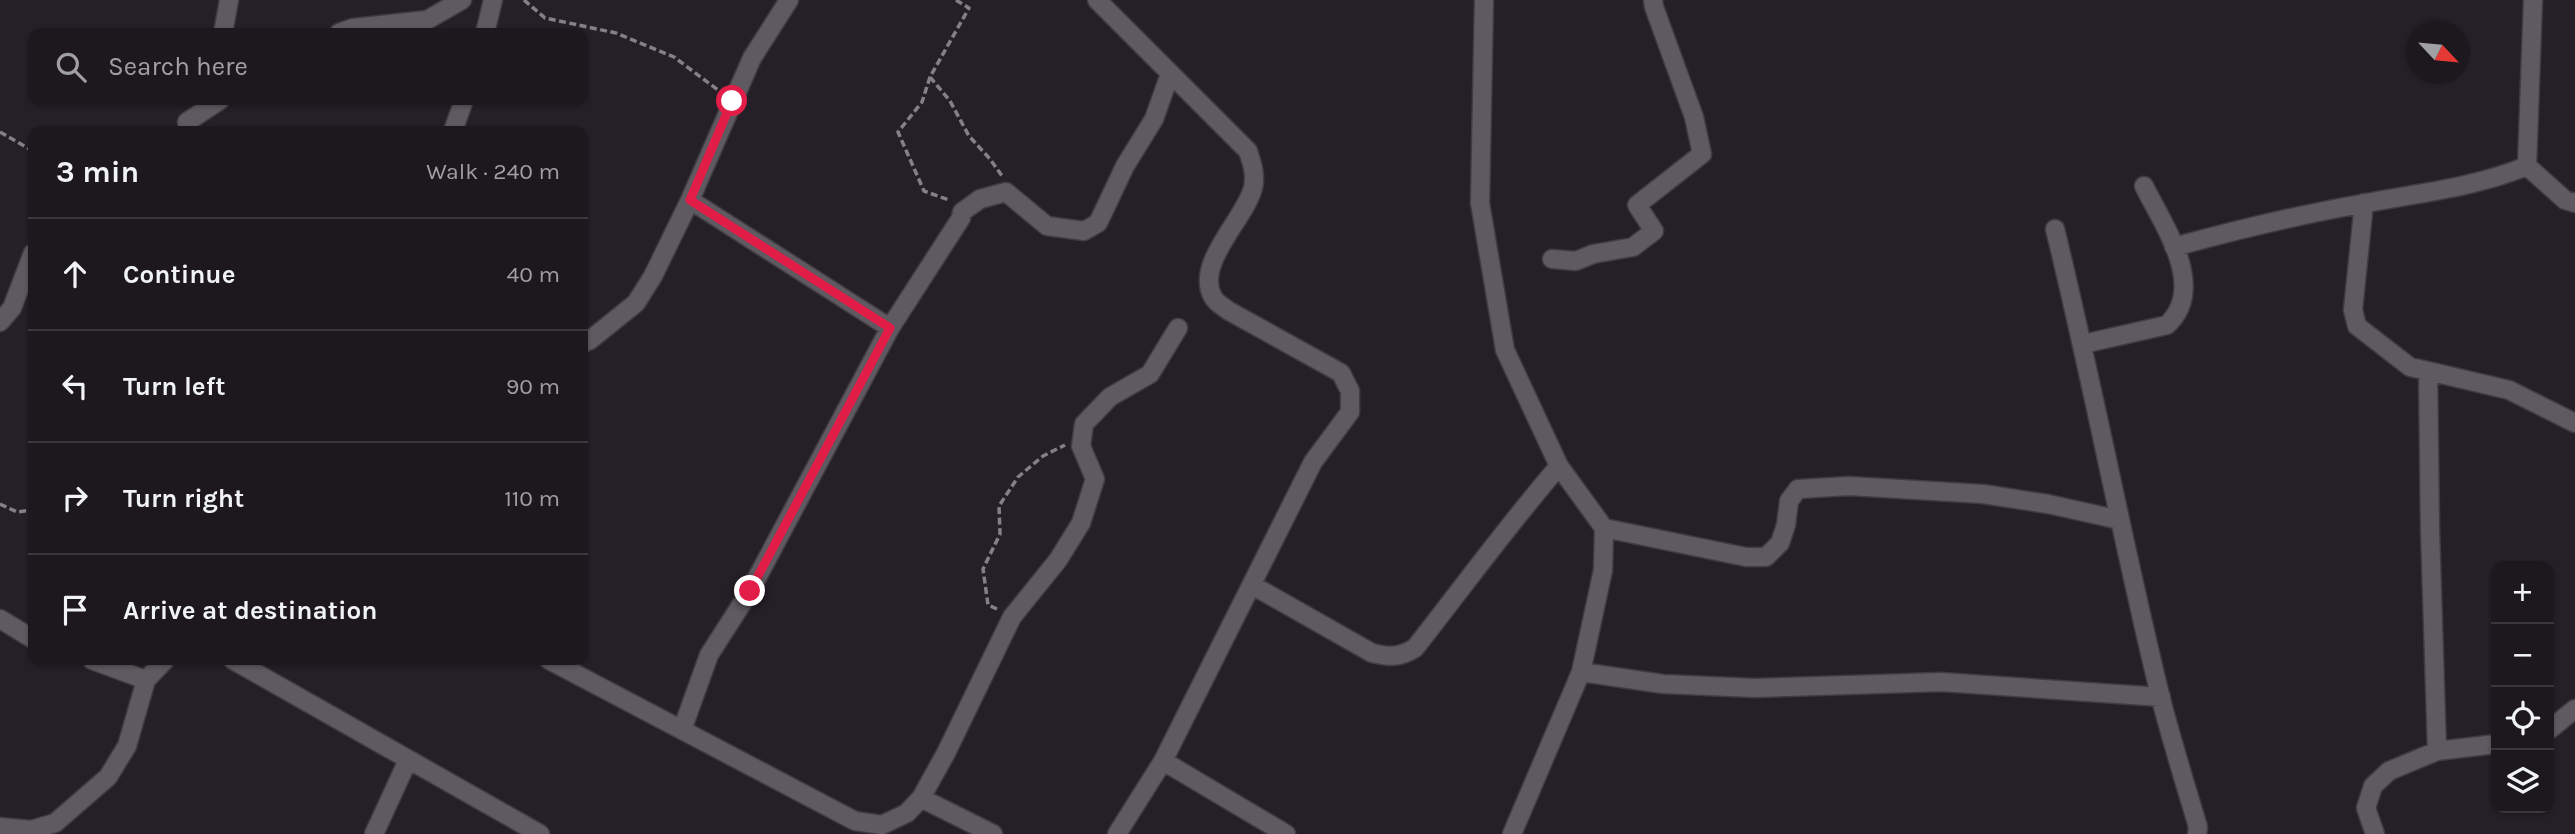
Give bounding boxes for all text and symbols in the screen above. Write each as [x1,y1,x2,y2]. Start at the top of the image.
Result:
north arrow [2407,21,2470,84]
search box [28,28,588,105]
icon: search [52,48,90,86]
text: Search here [108,51,248,82]
route start [716,85,747,116]
text: 3 min [56,154,139,190]
text: Walk · 240 m [426,158,560,185]
icon: ahead [56,255,94,293]
text: Continue [123,259,235,290]
text: 40 m [507,261,560,288]
icon: left [56,367,94,405]
text: Turn left [123,371,225,402]
text: 90 m [506,373,560,400]
icon: right [56,479,94,517]
text: Turn right [123,483,244,514]
text: 110 m [504,485,560,512]
map controls [2491,561,2554,813]
button: + [2491,561,2554,624]
route end [734,575,765,606]
icon: arrive [56,591,94,629]
text: Arrive at destination [123,595,377,626]
button: − [2491,624,2554,687]
button: locate [2491,687,2554,750]
button: layers [2491,750,2554,813]

